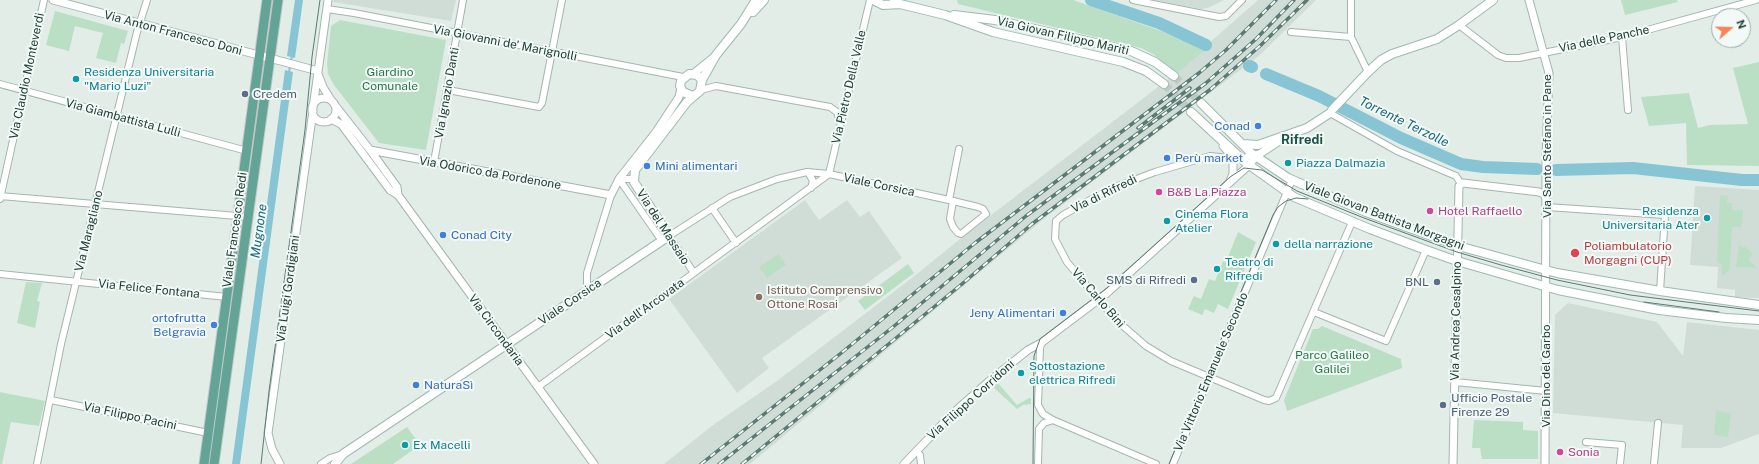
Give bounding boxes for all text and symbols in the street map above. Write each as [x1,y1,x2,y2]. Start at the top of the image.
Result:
street label: Via Anton Francesco Doni [102,8,244,58]
north arrow [1711,8,1751,48]
street label: Via Claudio Monteverdi [7,12,47,140]
street label: Via Giovan Filippo Mariti [996,14,1130,58]
text: N [1734,18,1748,30]
street label: Via Giovanni de' Marignolli [432,22,578,64]
street label: Via delle Panche [1557,22,1651,56]
street label: Via Pietro Della Valle [829,29,869,145]
street label: Via Ignazio Danti [432,46,462,140]
place label: Residenza Universitaria "Mario Luzi" [84,65,214,93]
park label: Giardino Comunale [362,65,418,93]
marker: Residenza Universitaria "Mario Luzi" [71,74,81,84]
street label: Via Santo Stefano in Pane [1540,74,1554,218]
place label: Credem [253,87,297,101]
marker: Credem [240,89,250,99]
water label: Torrente Terzolle [1356,93,1452,151]
street label: Via Giambattista Lulli [64,96,182,140]
place label: Conad [1214,119,1250,133]
marker: Conad [1253,121,1263,131]
district label: Rifredi [1281,132,1323,148]
place label: Perù market [1175,151,1243,165]
street label: Via Odorico da Pordenone [418,153,562,193]
marker: Perù market [1162,153,1172,163]
place label: Piazza Dalmazia [1296,156,1385,170]
marker: Piazza Dalmazia [1283,158,1293,168]
place label: Mini alimentari [655,159,738,173]
marker: Mini alimentari [642,161,652,171]
street label: Viale Corsica [842,170,916,200]
street label: Viale Francesco Redi [220,171,250,289]
street label: Via di Rifredi [1069,172,1139,216]
street label: Viale Giovan Battista Morgagni [1302,179,1466,253]
place label: B&B La Piazza [1167,185,1246,199]
street label: Via del Massaio [633,187,693,267]
marker: B&B La Piazza [1154,187,1164,197]
street label: Via Maragliano [72,189,106,273]
water label: Mugnone [247,203,271,259]
place label: Hotel Raffaello [1438,204,1522,218]
place label: Residenza Universitaria Ater [1602,204,1699,232]
marker: Hotel Raffaello [1425,206,1435,216]
place label: Cinema Flora Atelier [1175,207,1248,235]
marker: Residenza Universitaria Ater [1702,213,1712,223]
marker: Cinema Flora Atelier [1162,216,1172,226]
place label: Conad City [451,228,512,242]
marker: Conad City [438,230,448,240]
street label: Via Luigi Gordigiani [273,234,303,344]
place label: della narrazione [1284,237,1373,251]
marker: della narrazione [1271,239,1281,249]
place label: Poliambulatorio Morgagni (CUP) [1584,239,1672,267]
marker: Poliambulatorio Morgagni (CUP) [1569,247,1581,259]
place label: Teatro di Rifredi [1225,255,1274,283]
street label: Via Andrea Cesalpino [1448,261,1464,381]
marker: Teatro di Rifredi [1212,264,1222,274]
street label: Via Carlo Bini [1068,265,1128,331]
place label: SMS di Rifredi [1106,273,1186,287]
marker: SMS di Rifredi [1189,275,1199,285]
place label: BNL [1405,275,1429,289]
street label: Via Felice Fontana [97,276,201,302]
street label: Viale Corsica [536,276,604,328]
street label: Via dell'Arcovata [603,276,687,342]
marker: BNL [1432,277,1442,287]
place label: Istituto Comprensivo Ottone Rosai [767,283,882,311]
street label: Via Vittorio Emanuele Secondo [1171,290,1251,454]
street label: Via Circondaria [465,291,527,369]
marker: Istituto Comprensivo Ottone Rosai [754,292,764,302]
place label: Jeny Alimentari [970,306,1055,320]
marker: Jeny Alimentari [1058,308,1068,318]
place label: ortofrutta Belgravia [152,311,206,339]
marker: ortofrutta Belgravia [209,320,219,330]
street label: Via Dino del Garbo [1539,324,1553,428]
park label: Parco Galileo Galilei [1295,348,1369,376]
street label: Via Filippo Corridoni [924,357,1018,443]
place label: Sottostazione elettrica Rifredi [1029,359,1115,387]
marker: Sottostazione elettrica Rifredi [1016,368,1026,378]
place label: NaturaSì [424,378,473,392]
marker: NaturaSì [411,380,421,390]
place label: Ufficio Postale Firenze 29 [1451,391,1532,419]
street label: Via Filippo Pacini [82,399,178,433]
marker: Ufficio Postale Firenze 29 [1438,400,1448,410]
place label: Ex Macelli [413,438,471,452]
marker: Ex Macelli [400,440,410,450]
place label: Sonia [1568,445,1599,459]
marker: Sonia [1555,447,1565,457]

